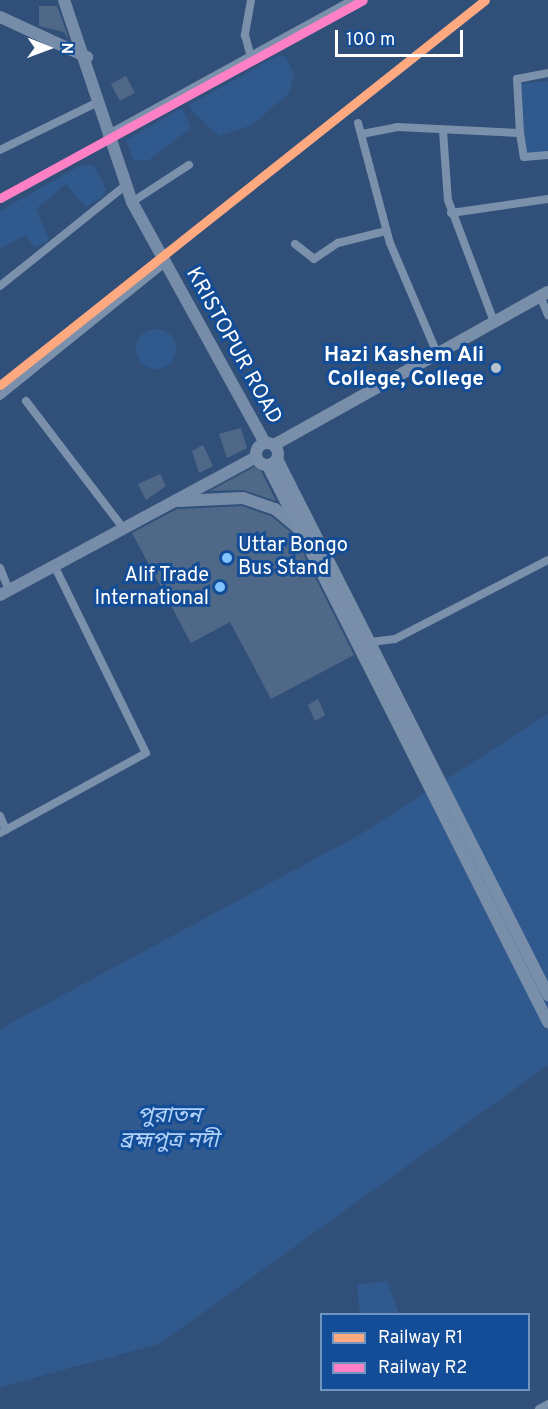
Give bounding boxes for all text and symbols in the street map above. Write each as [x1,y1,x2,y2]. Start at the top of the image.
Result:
north arrow [18,18,78,78]
scale bar [338,18,466,56]
text: 100 m [346,29,395,52]
text: N [56,42,76,54]
street label: KRISTOPUR ROAD [179,263,287,429]
place label: Hazi Kashem Ali College, College [323,343,484,393]
marker: Hazi Kashem Ali College, College [489,361,503,375]
place label: Uttar Bongo Bus Stand [238,534,348,581]
marker: Uttar Bongo Bus Stand [221,552,233,564]
place label: Alif Trade International [94,564,209,611]
marker: Alif Trade International [214,581,226,593]
water label: পুরাতন ব্রহ্মপুত্র নদী [120,1103,218,1154]
legend [320,1313,530,1391]
text: Railway R1 [378,1327,463,1350]
text: Railway R2 [378,1357,467,1380]

